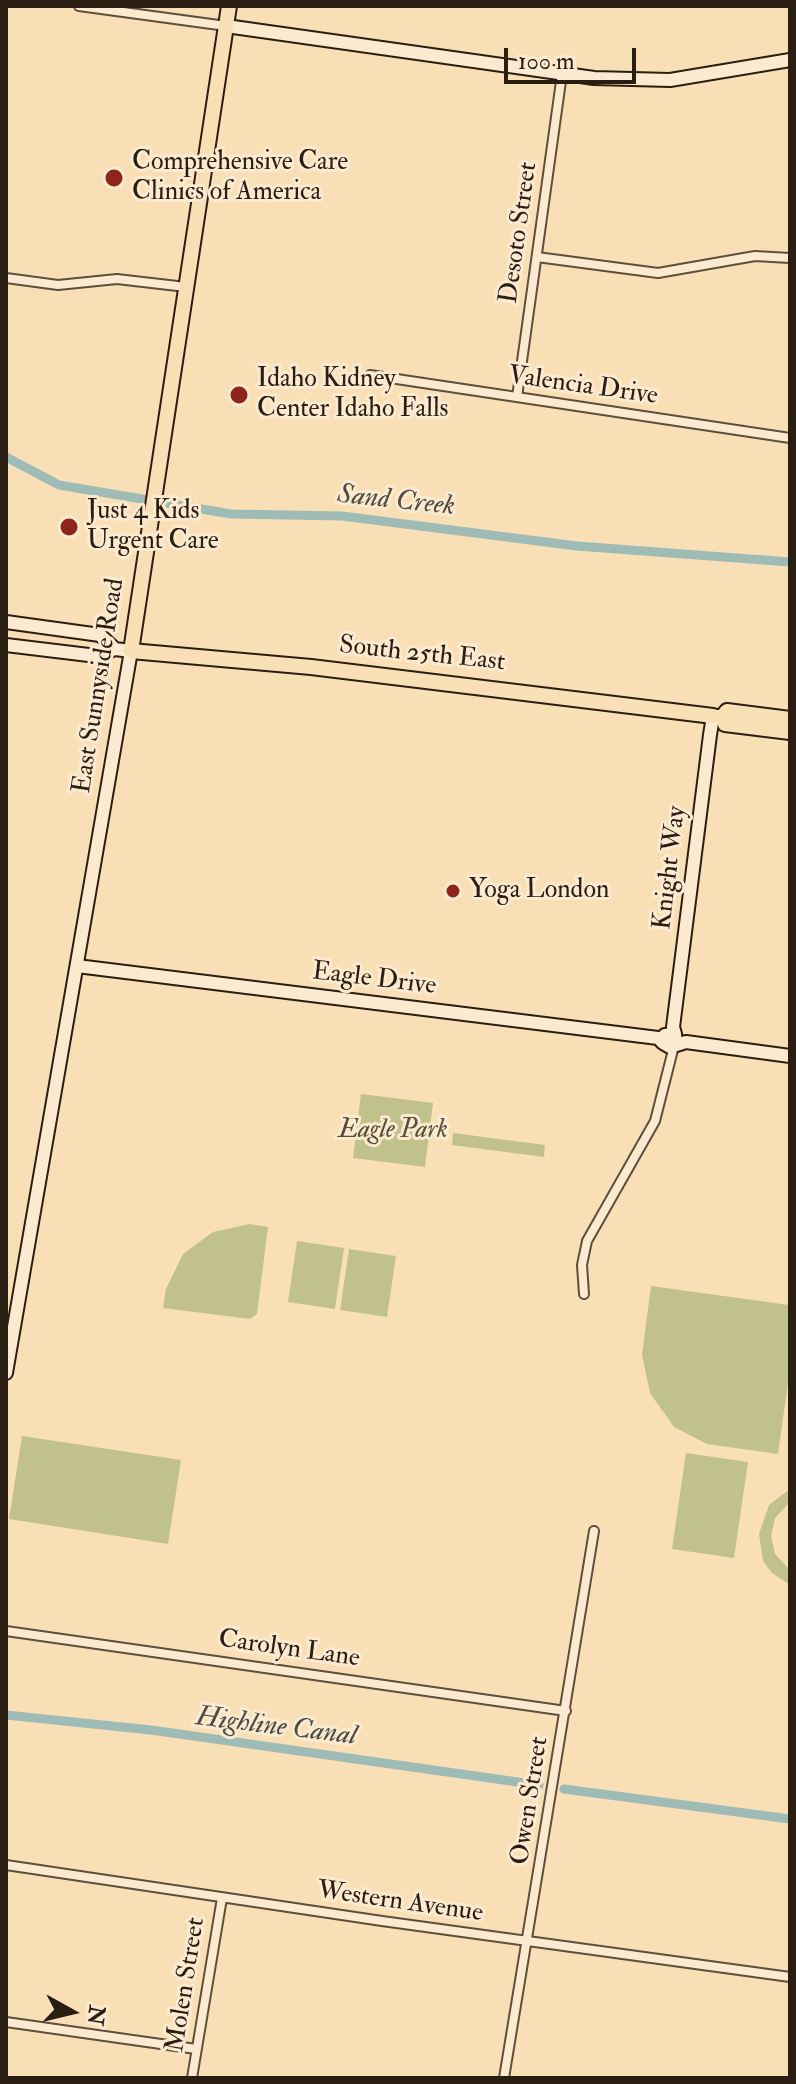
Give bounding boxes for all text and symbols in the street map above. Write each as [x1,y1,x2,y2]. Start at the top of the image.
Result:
scale bar [508,32,640,82]
text: 100 m [518,46,575,77]
place label: Comprehensive Care Clinics of America [132,147,348,208]
street label: Desoto Street [495,160,545,306]
marker: Comprehensive Care Clinics of America [103,167,125,189]
street label: Valencia Drive [506,361,660,413]
place label: Idaho Kidney Center Idaho Falls [257,364,448,426]
marker: Idaho Kidney Center Idaho Falls [228,384,250,406]
water label: Sand Creek [336,479,456,525]
place label: Just 4 Kids Urgent Care [87,496,219,558]
marker: Just 4 Kids Urgent Care [58,516,80,538]
street label: East Sunnyside Road [68,576,132,796]
street label: South 25th East [337,631,507,679]
street label: Knight Way [648,804,694,932]
place label: Yoga London [469,875,609,907]
marker: Yoga London [444,882,462,900]
street label: Eagle Drive [310,957,438,1003]
park label: Eagle Park [338,1115,448,1147]
street label: Carolyn Lane [216,1625,362,1675]
water label: Highline Canal [194,1701,358,1755]
street label: Owen Street [505,1735,557,1867]
street label: Western Avenue [315,1876,485,1930]
street label: Molen Street [161,1915,213,2055]
north arrow [32,1972,112,2052]
text: N [81,2004,111,2027]

